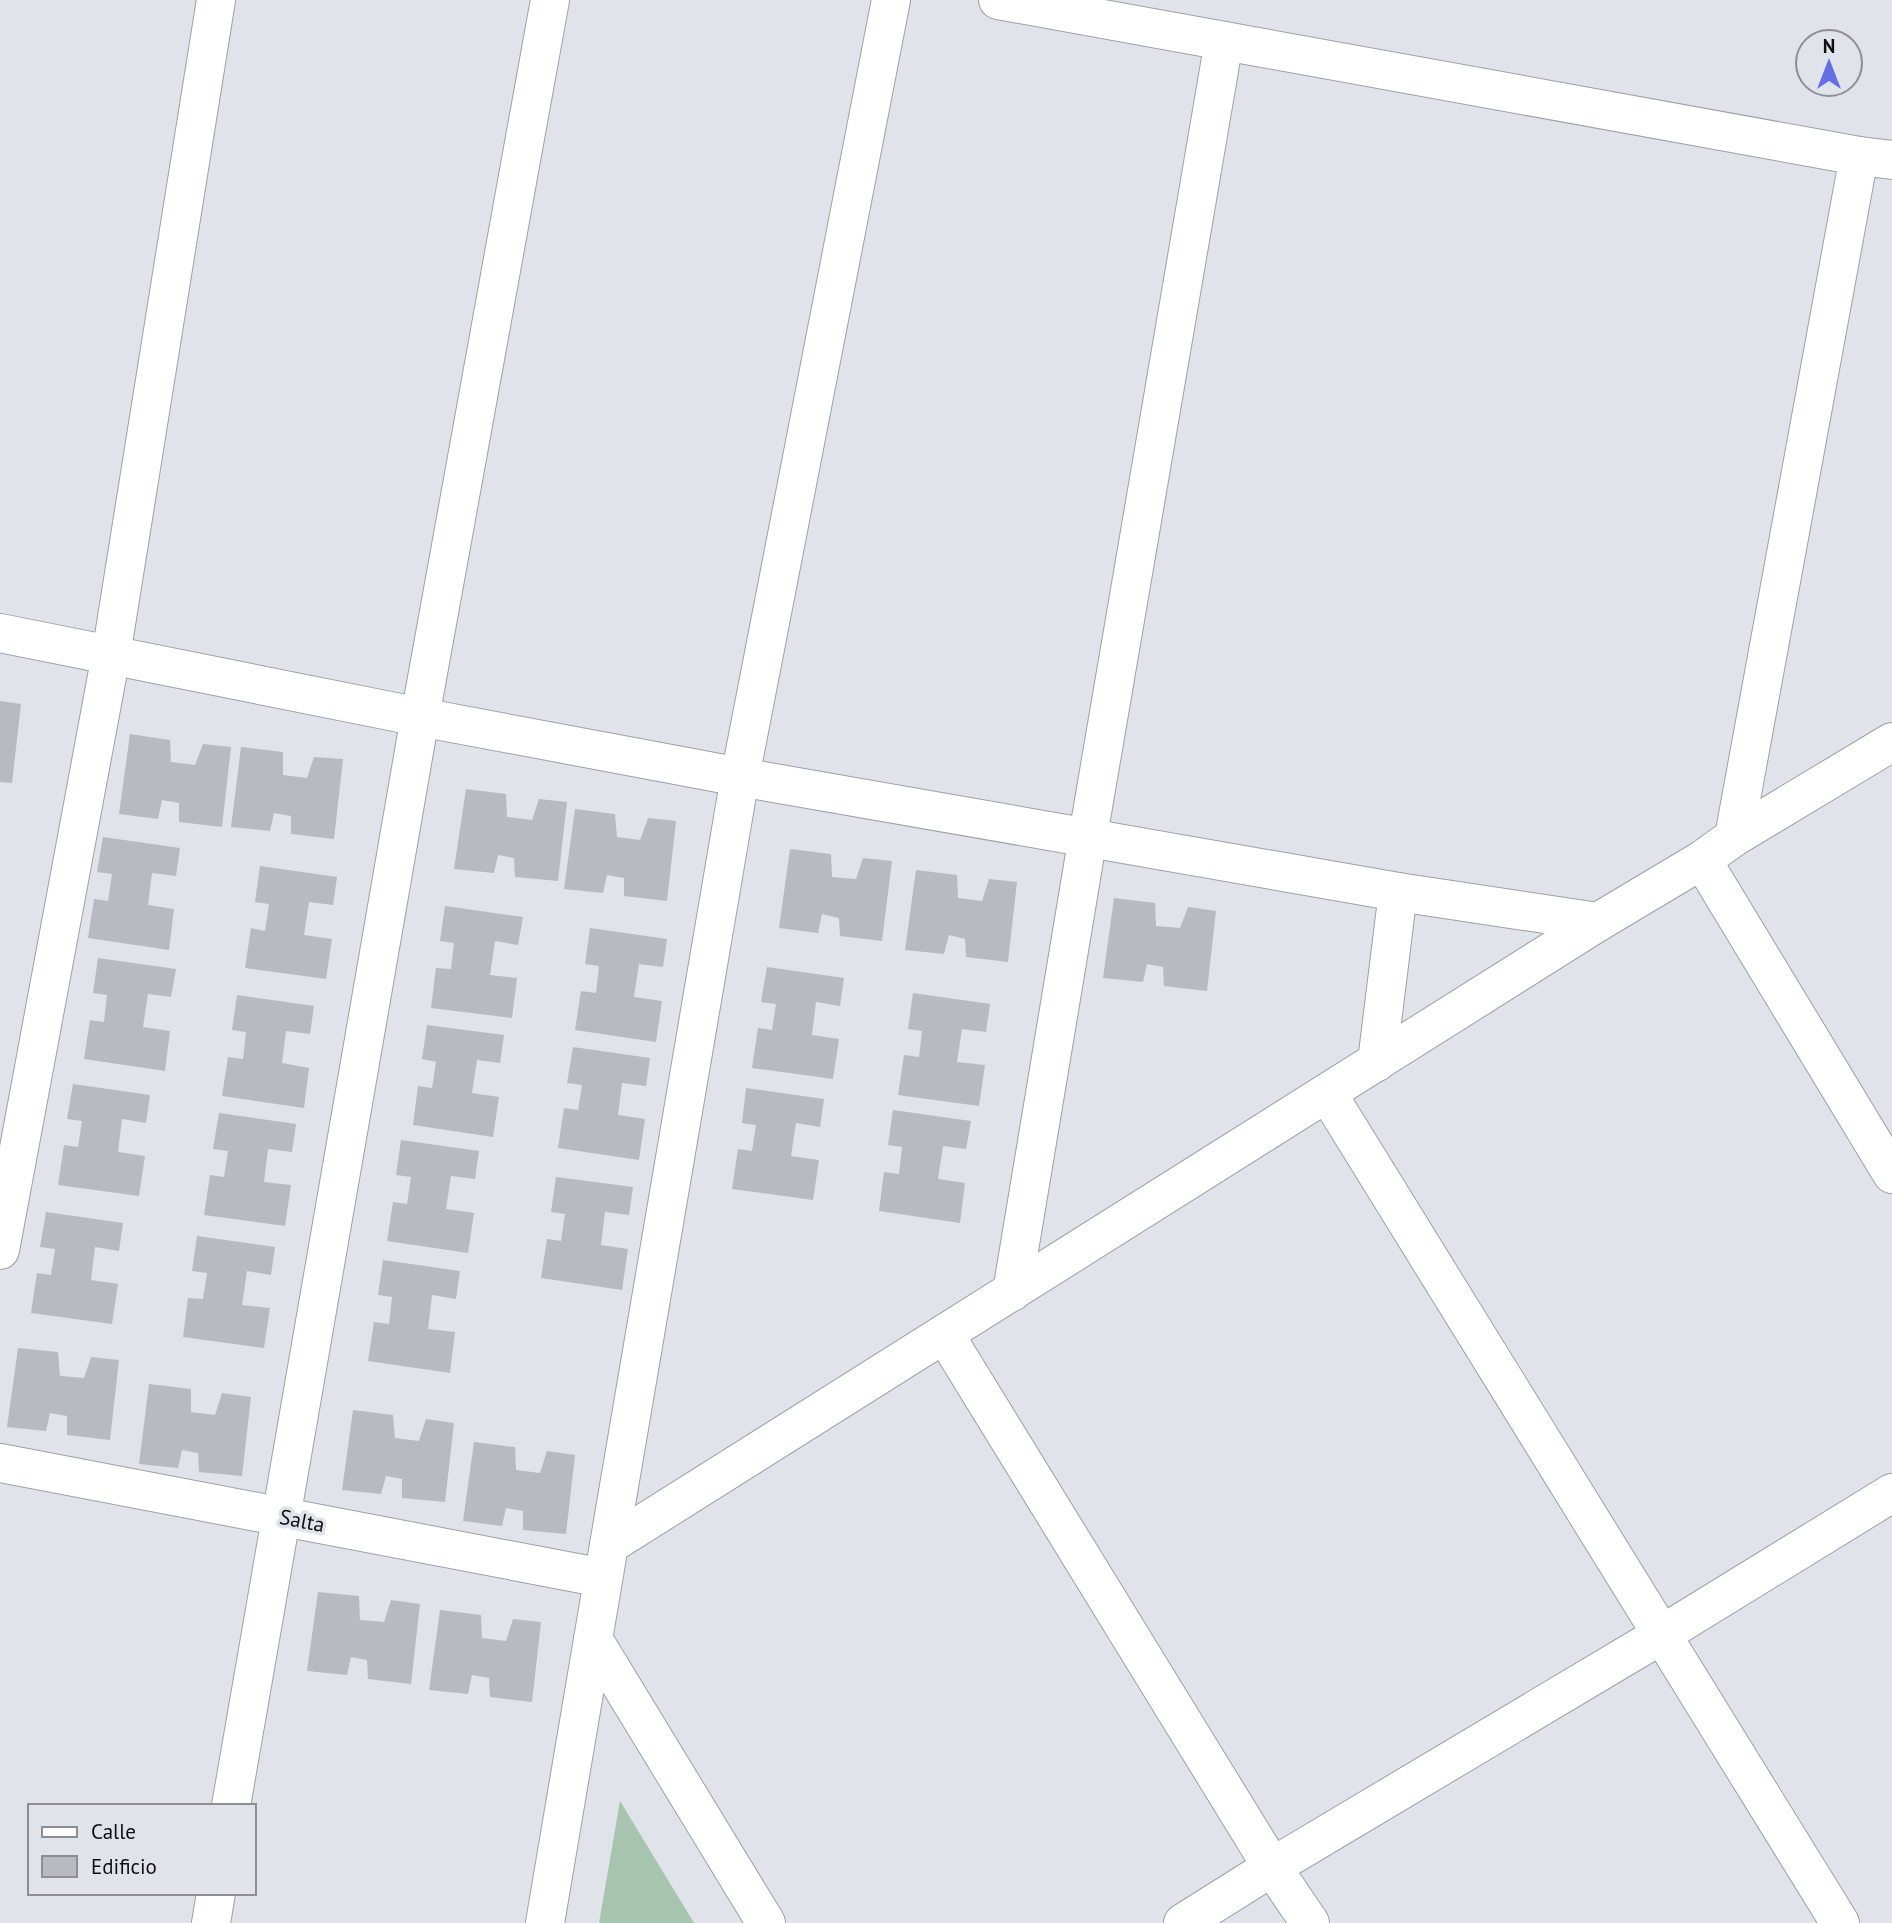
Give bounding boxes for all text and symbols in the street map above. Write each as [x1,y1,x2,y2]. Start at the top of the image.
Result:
north arrow [1794,28,1864,98]
text: N [1823,34,1835,58]
street label: Salta [277,1503,327,1538]
legend [28,1804,256,1895]
text: Calle [91,1818,136,1845]
text: Edificio [91,1853,157,1880]

